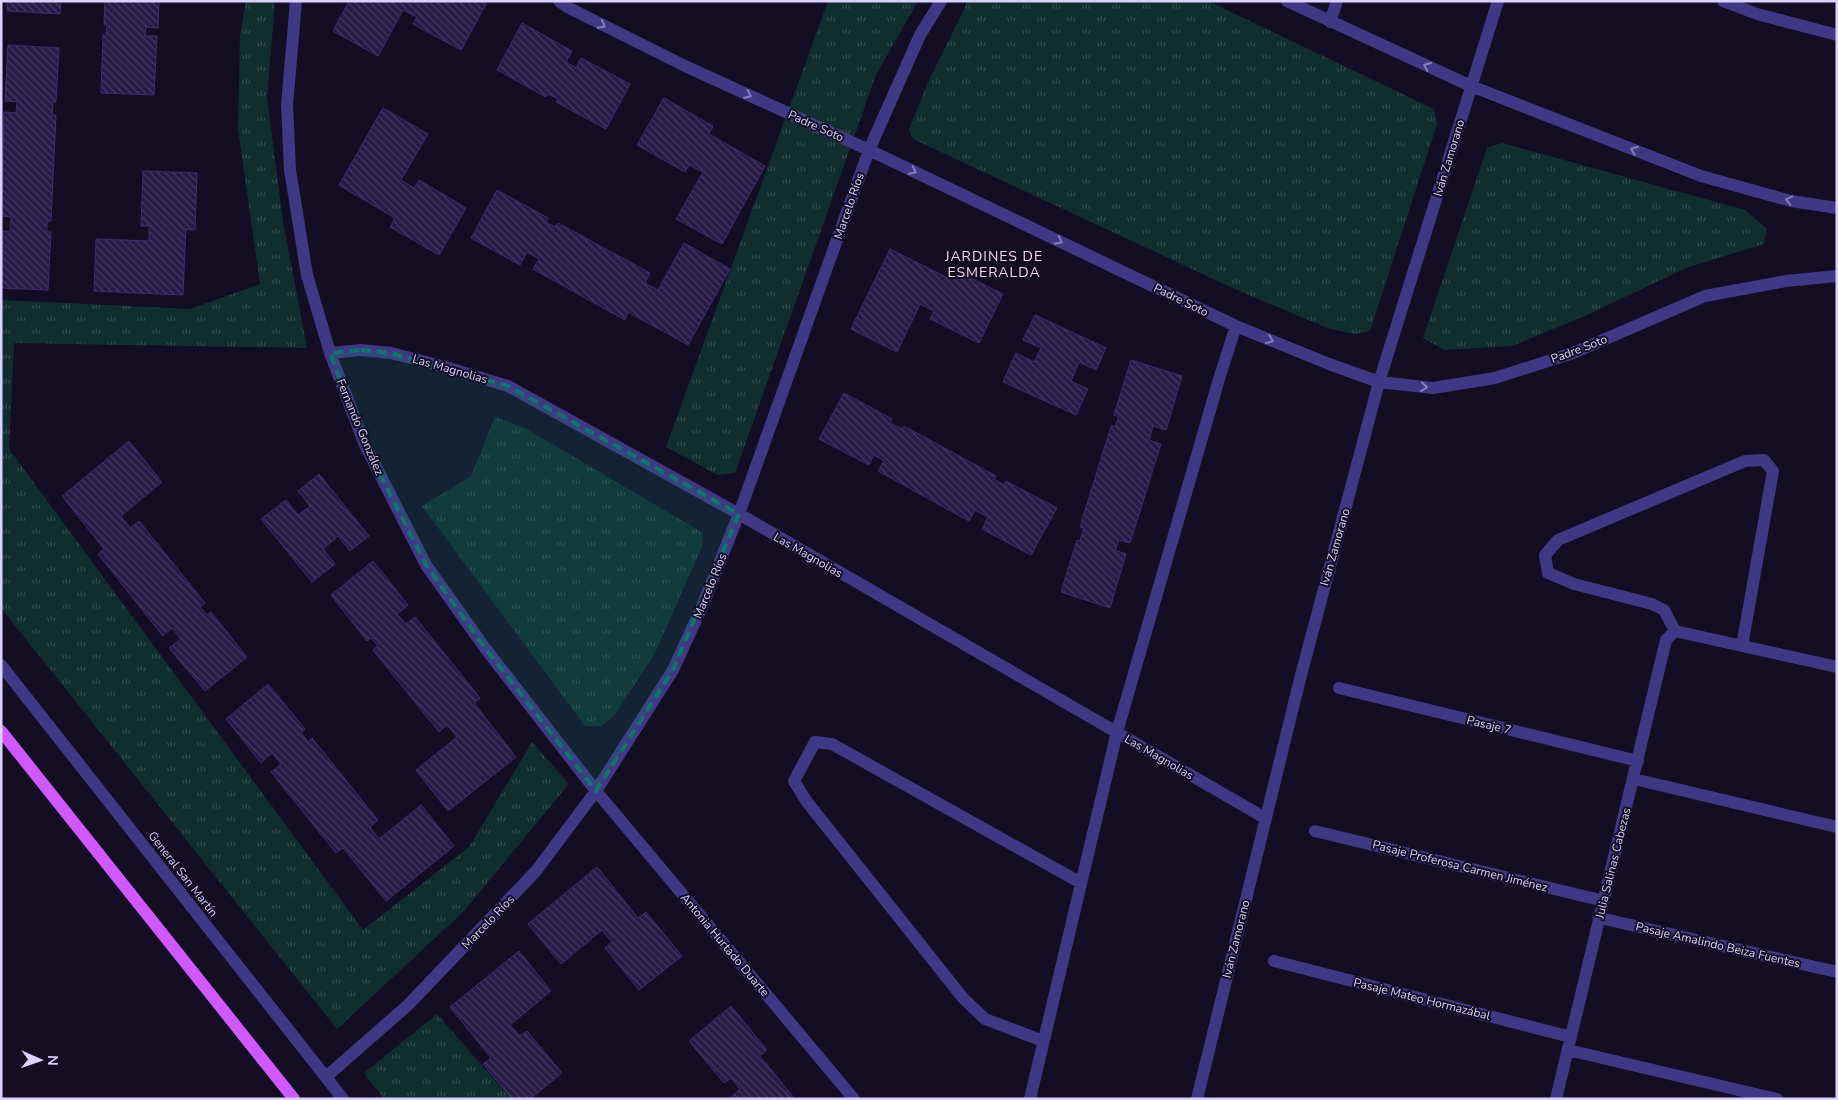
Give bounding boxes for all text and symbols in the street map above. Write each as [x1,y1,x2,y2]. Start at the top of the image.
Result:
one-way arrow [597,19,606,29]
one-way arrow [1423,62,1432,72]
one-way arrow [743,89,752,100]
street label: Padre Soto [786,107,847,145]
street label: Iván Zamorano [1430,117,1468,198]
one-way arrow [1631,146,1639,156]
one-way arrow [907,165,916,175]
street label: Marcelo Ríos [830,170,868,241]
one-way arrow [1784,195,1793,206]
one-way arrow [1054,235,1063,245]
district label: JARDINES DE ESMERALDA [944,247,1043,282]
street label: Padre Soto [1151,280,1211,320]
street label: Padre Soto [1549,331,1610,367]
one-way arrow [1265,334,1274,344]
street label: Las Magnolias [411,351,490,387]
street label: Fernando González [332,376,388,478]
one-way arrow [1420,381,1428,392]
street label: Iván Zamorano [1316,506,1354,588]
street label: Las Magnolias [771,529,846,581]
street label: Marcelo Ríos [690,551,730,621]
street label: Pasaje 7 [1465,712,1513,738]
street label: Las Magnolias [1122,731,1197,783]
street label: Julia Salinas Cabezas [1591,806,1635,921]
street label: General San Martín [145,828,221,920]
street label: Pasaje Proferosa Carmen Jiménez [1371,836,1550,896]
street label: Antonia Hurtado Duarte [677,890,773,1000]
street label: Marcelo Ríos [458,891,518,952]
street label: Iván Zamorano [1219,898,1253,980]
street label: Pasaje Amalindo Beiza Fuentes [1634,918,1802,972]
street label: Pasaje Mateo Hormazábal [1352,974,1493,1024]
north arrow [15,1035,65,1085]
text: N [43,1055,62,1066]

